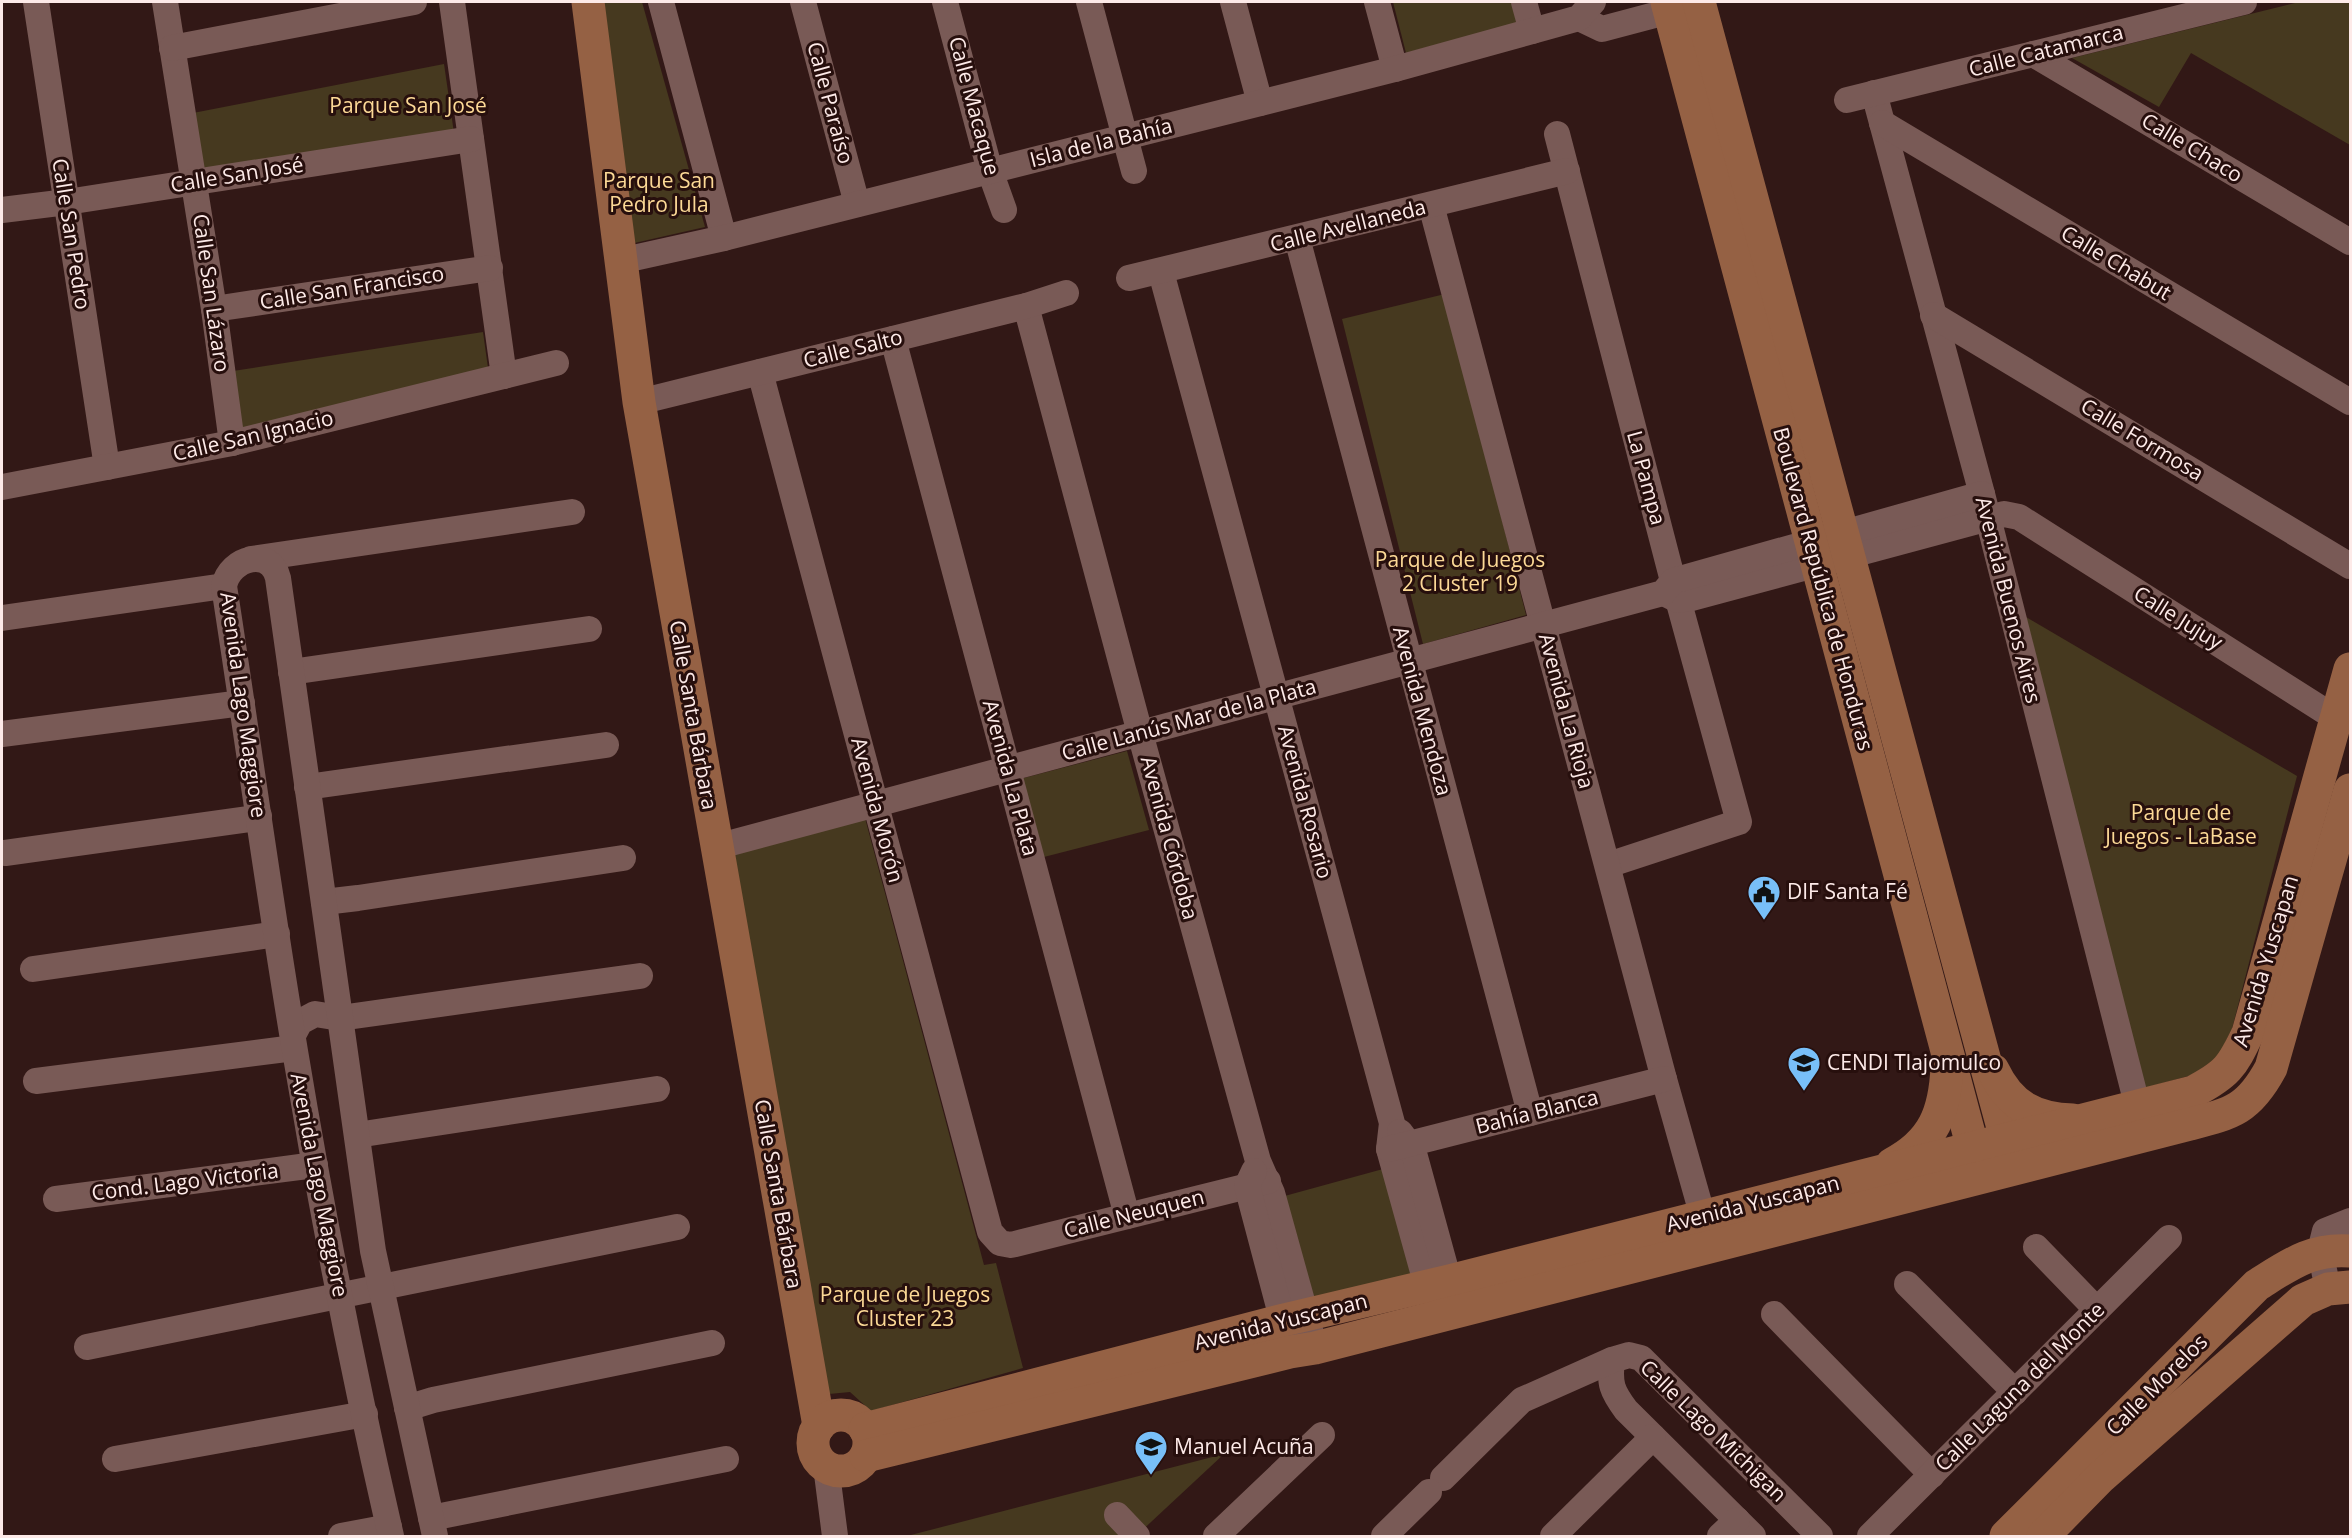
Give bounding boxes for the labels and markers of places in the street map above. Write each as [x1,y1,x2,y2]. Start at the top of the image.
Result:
public building icon: DIF Santa Fé [1746,874,1782,921]
place label: DIF Santa Fé [1787,877,1908,905]
school or university icon: CENDI Tlajomulco [1786,1045,1822,1092]
place label: CENDI Tlajomulco [1827,1048,2001,1076]
school or university icon: Manuel Acuña [1133,1429,1169,1476]
place label: Manuel Acuña [1174,1432,1314,1460]

